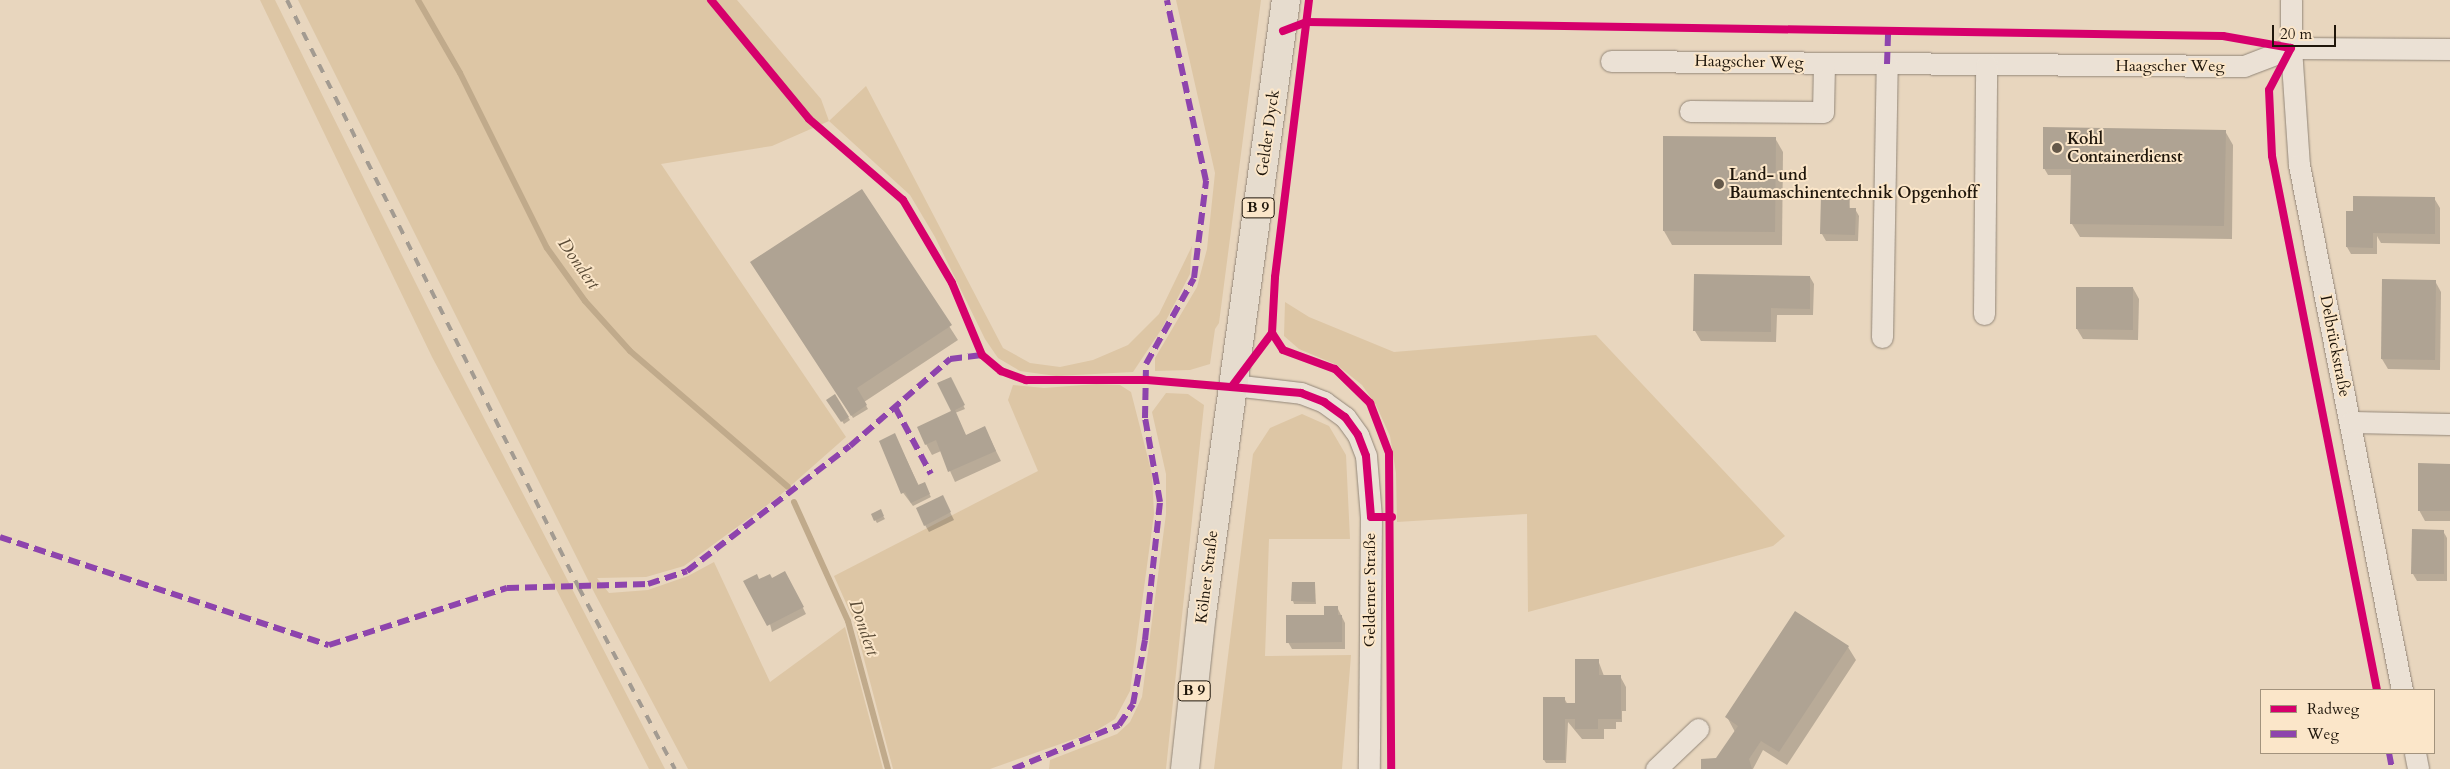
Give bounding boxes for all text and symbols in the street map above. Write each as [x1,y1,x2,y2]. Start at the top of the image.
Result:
scale bar [2275,15,2339,47]
text: 20 m [2280,24,2312,44]
street label: Haagscher Weg [1694,51,1804,73]
street label: Haagscher Weg [2116,56,2224,76]
street label: Gelder Dyck [1252,88,1284,178]
place label: Kohl Containerdienst [2067,129,2183,167]
marker: Kohl Containerdienst [2051,142,2063,154]
place label: Land- und Baumaschinentechnik Opgenhoff [1729,165,1978,203]
marker: Land- und Baumaschinentechnik Opgenhoff [1713,178,1725,190]
road number: B 9 [1240,196,1276,220]
water label: Dondert [553,234,603,294]
street label: Delbrückstraße [2316,293,2354,399]
street label: Kölner Straße [1192,529,1222,625]
street label: Gelderner Straße [1360,533,1380,647]
water label: Dondert [843,597,883,659]
road number: B 9 [1176,678,1212,704]
legend [2260,689,2435,754]
text: Radweg [2307,699,2359,719]
text: Weg [2307,724,2339,744]

